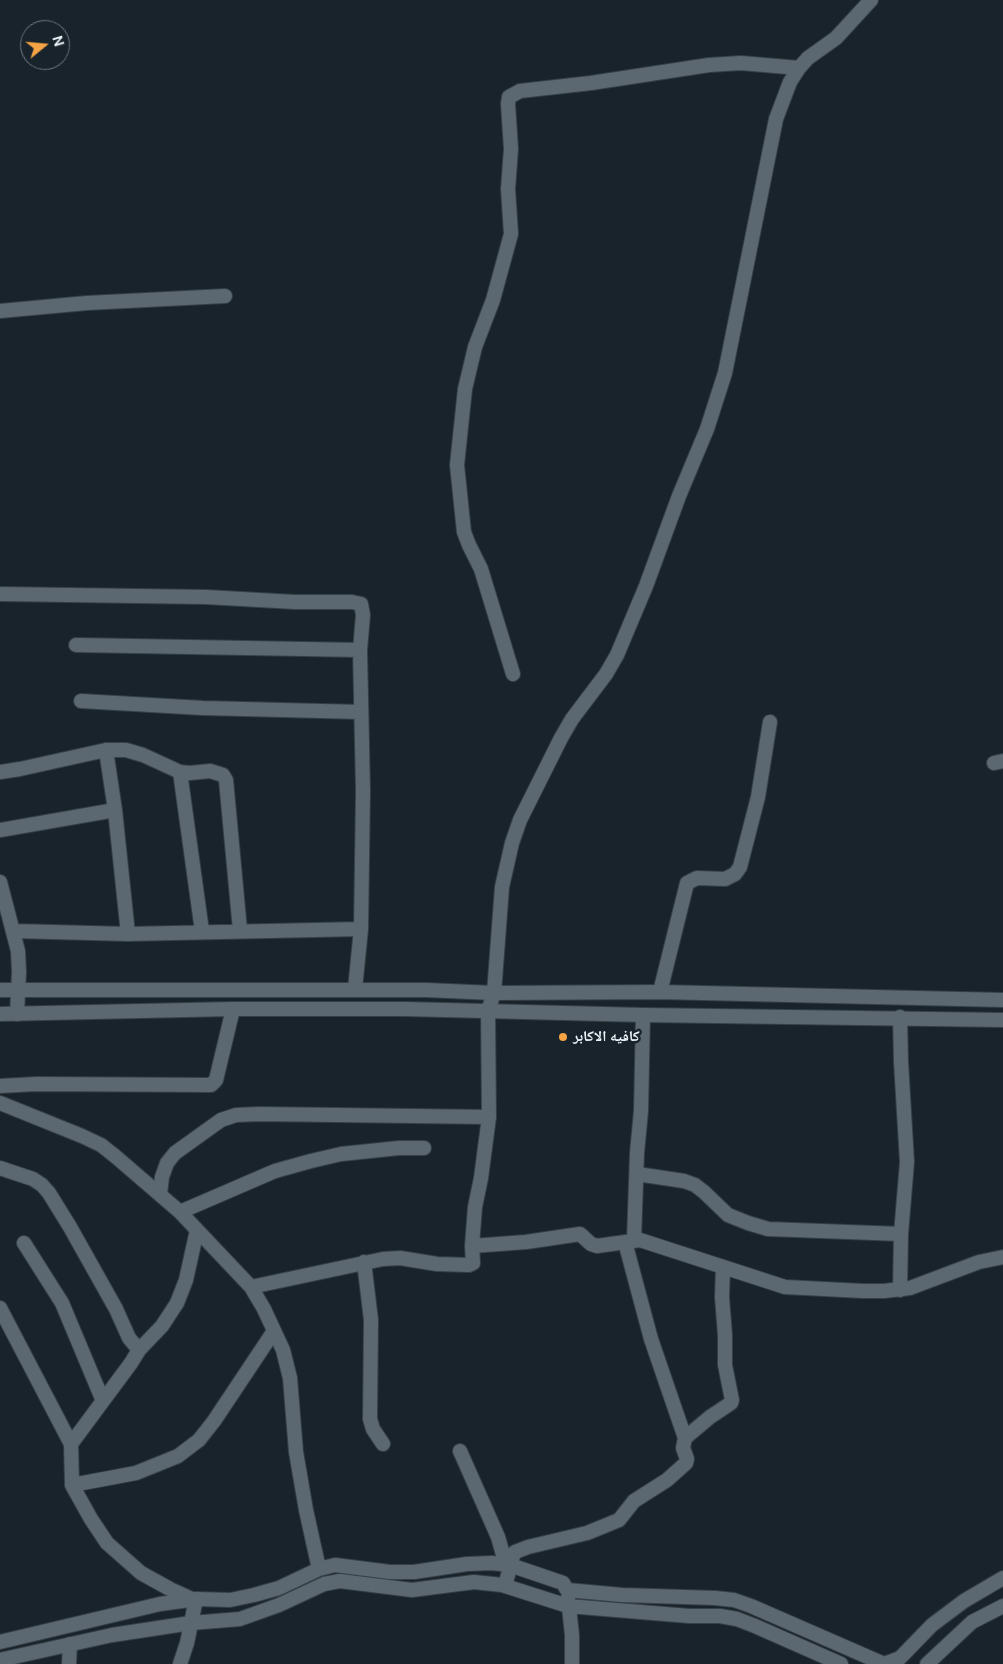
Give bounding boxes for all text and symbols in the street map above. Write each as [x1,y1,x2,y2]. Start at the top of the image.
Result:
north arrow [20,20,70,70]
text: N [48,33,68,48]
place label: كافيه الاكابر [573,1028,640,1046]
marker: كافيه الاكابر [557,1031,569,1043]

